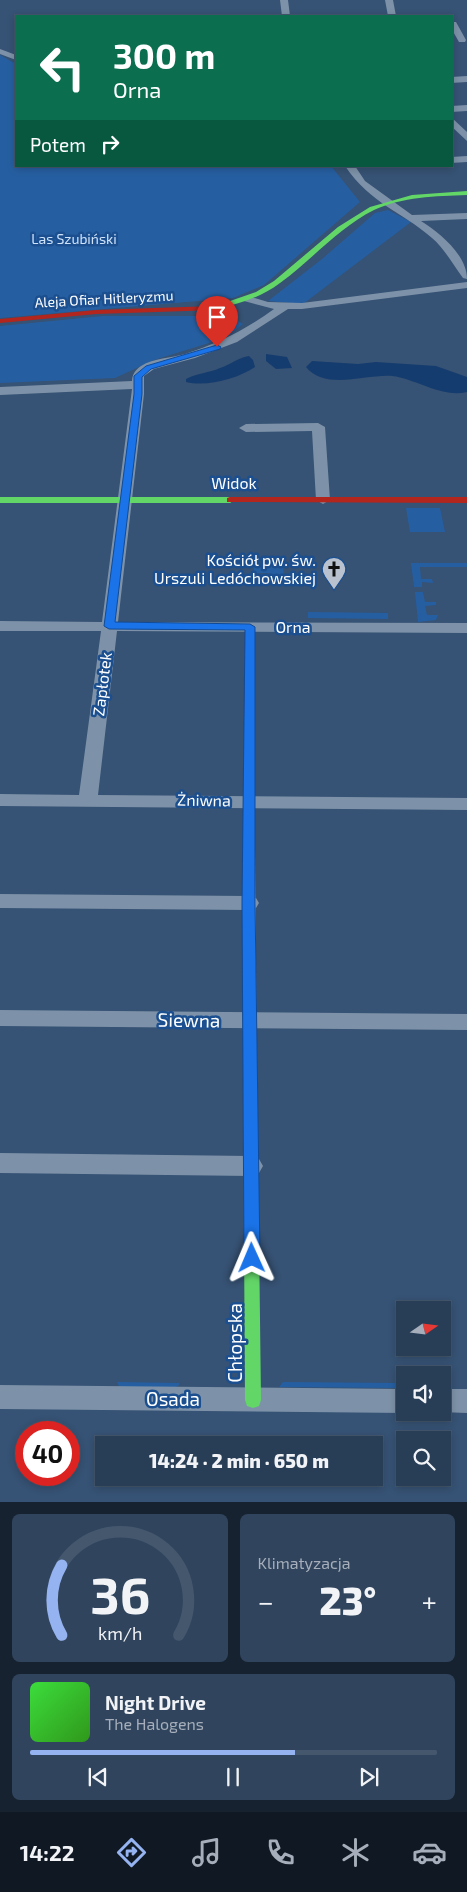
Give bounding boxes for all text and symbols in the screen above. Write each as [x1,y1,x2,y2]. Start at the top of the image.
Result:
text: 300 m [113,34,215,76]
icon: left [30,35,95,100]
text: Orna [113,76,161,102]
icon: right [96,130,124,158]
text: Potem [30,133,86,156]
park label: Las Szubiński [31,230,117,247]
street label: Aleja Ofiar Hitleryzmu [34,286,174,311]
pin [196,296,238,347]
icon: arrive [203,303,231,331]
street label: Widok [211,473,257,492]
place label: Kościół pw. św. Urszuli Ledóchowskiej [154,550,316,588]
church icon: Kościół pw. św. Urszuli Ledóchowskiej [321,556,347,590]
street label: Orna [275,617,311,636]
street label: Zapłotek [88,651,115,717]
street label: Żniwna [177,790,231,809]
street label: Siewna [157,1007,221,1032]
position arrow [225,1231,277,1283]
north arrow [396,1301,451,1356]
map controls [396,1301,451,1486]
street label: Chłopska [223,1303,246,1383]
button: sound [396,1366,451,1421]
street label: Osada [146,1387,200,1410]
speed limit sign: 40 [15,1421,80,1486]
button: search [396,1431,451,1486]
text: 14:24 · 2 min · 650 m [149,1449,329,1472]
text: Klimatyzacja [258,1553,351,1572]
text: 36 [90,1562,150,1624]
text: 23° [319,1577,376,1623]
text: − [258,1584,274,1618]
text: + [422,1584,437,1618]
text: km/h [98,1622,142,1644]
text: Night Drive [105,1691,206,1714]
text: The Halogens [105,1714,204,1733]
icon: previous [84,1763,112,1791]
icon: pause [219,1763,247,1791]
icon: next [355,1763,383,1791]
icon: directions [114,1835,149,1870]
icon: music [189,1835,224,1870]
icon: phone [263,1835,298,1870]
icon: climate [338,1835,373,1870]
icon: car [412,1835,447,1870]
text: 14:22 [20,1839,75,1865]

